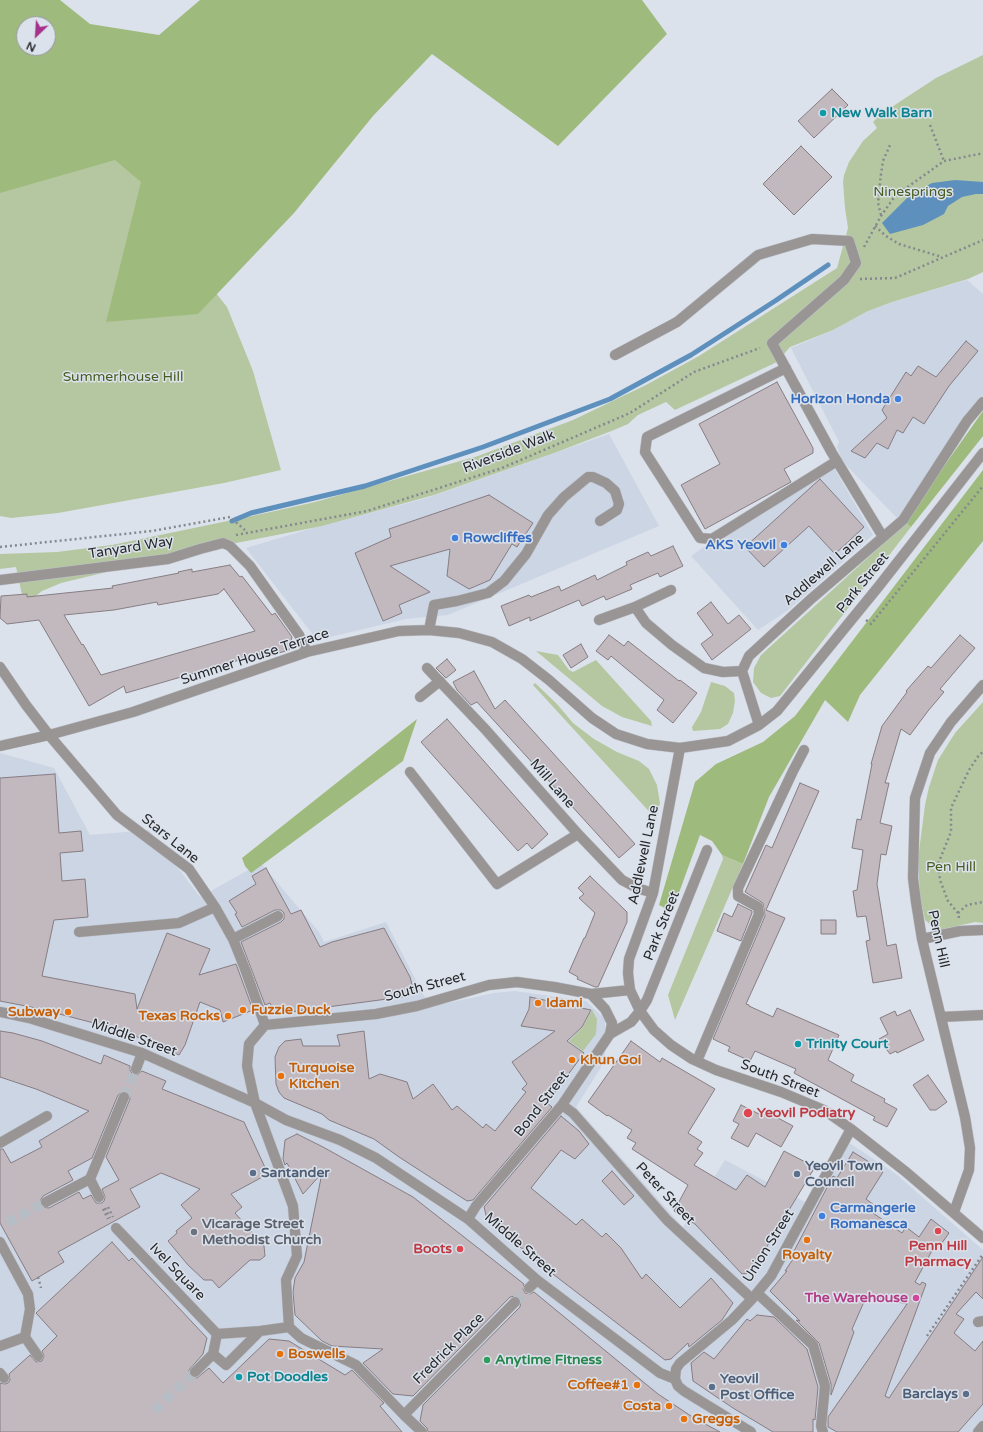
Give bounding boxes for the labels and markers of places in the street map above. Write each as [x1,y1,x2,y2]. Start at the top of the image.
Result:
place label: New Walk Barn [831,105,932,121]
marker: New Walk Barn [818,108,828,118]
place label: Horizon Honda [791,391,890,407]
marker: Horizon Honda [893,394,903,404]
place label: Rowcliffes [463,530,532,546]
marker: Rowcliffes [450,533,460,543]
place label: AKS Yeovil [705,537,776,553]
marker: AKS Yeovil [779,540,789,550]
place label: Idami [546,995,583,1011]
marker: Idami [533,998,543,1008]
place label: Fuzzie Duck [251,1002,331,1018]
place label: Subway [8,1004,60,1020]
marker: Fuzzie Duck [238,1005,248,1015]
marker: Subway [63,1007,73,1017]
place label: Texas Rocks [139,1008,220,1024]
marker: Texas Rocks [223,1011,233,1021]
place label: Trinity Court [806,1036,888,1052]
marker: Trinity Court [793,1039,803,1049]
place label: Khun Goi [580,1052,641,1068]
marker: Khun Goi [567,1055,577,1065]
place label: Turquoise Kitchen [289,1060,354,1092]
marker: Turquoise Kitchen [276,1071,286,1081]
place label: Yeovil Podiatry [757,1105,855,1121]
marker: Yeovil Podiatry [742,1107,754,1119]
place label: Yeovil Town Council [805,1158,883,1190]
place label: Santander [261,1165,330,1181]
marker: Santander [248,1168,258,1178]
marker: Yeovil Town Council [792,1169,802,1179]
place label: Carmangerie Romanesca [830,1200,916,1232]
marker: Carmangerie Romanesca [817,1211,827,1221]
place label: Vicarage Street Methodist Church [202,1216,321,1248]
marker: Penn Hill Pharmacy [933,1226,943,1236]
marker: Vicarage Street Methodist Church [189,1227,199,1237]
marker: Royalty [802,1235,812,1245]
place label: Penn Hill Pharmacy [905,1238,971,1270]
place label: Boots [413,1241,452,1257]
marker: Boots [455,1244,465,1254]
place label: Royalty [782,1247,832,1263]
place label: The Warehouse [805,1290,908,1306]
marker: The Warehouse [911,1293,921,1303]
place label: Boswells [288,1346,345,1362]
marker: Boswells [275,1349,285,1359]
place label: Anytime Fitness [495,1352,602,1368]
marker: Anytime Fitness [482,1355,492,1365]
place label: Pot Doodles [247,1369,328,1385]
place label: Yeovil Post Office [720,1371,795,1404]
marker: Pot Doodles [234,1372,244,1382]
place label: Coffee#1 [567,1377,629,1393]
marker: Coffee#1 [632,1380,642,1390]
marker: Yeovil Post Office [707,1382,717,1392]
place label: Barclays [902,1386,958,1402]
marker: Barclays [961,1389,971,1399]
place label: Costa [623,1398,661,1414]
marker: Costa [664,1401,674,1411]
place label: Greggs [692,1411,740,1427]
marker: Greggs [679,1414,689,1424]

